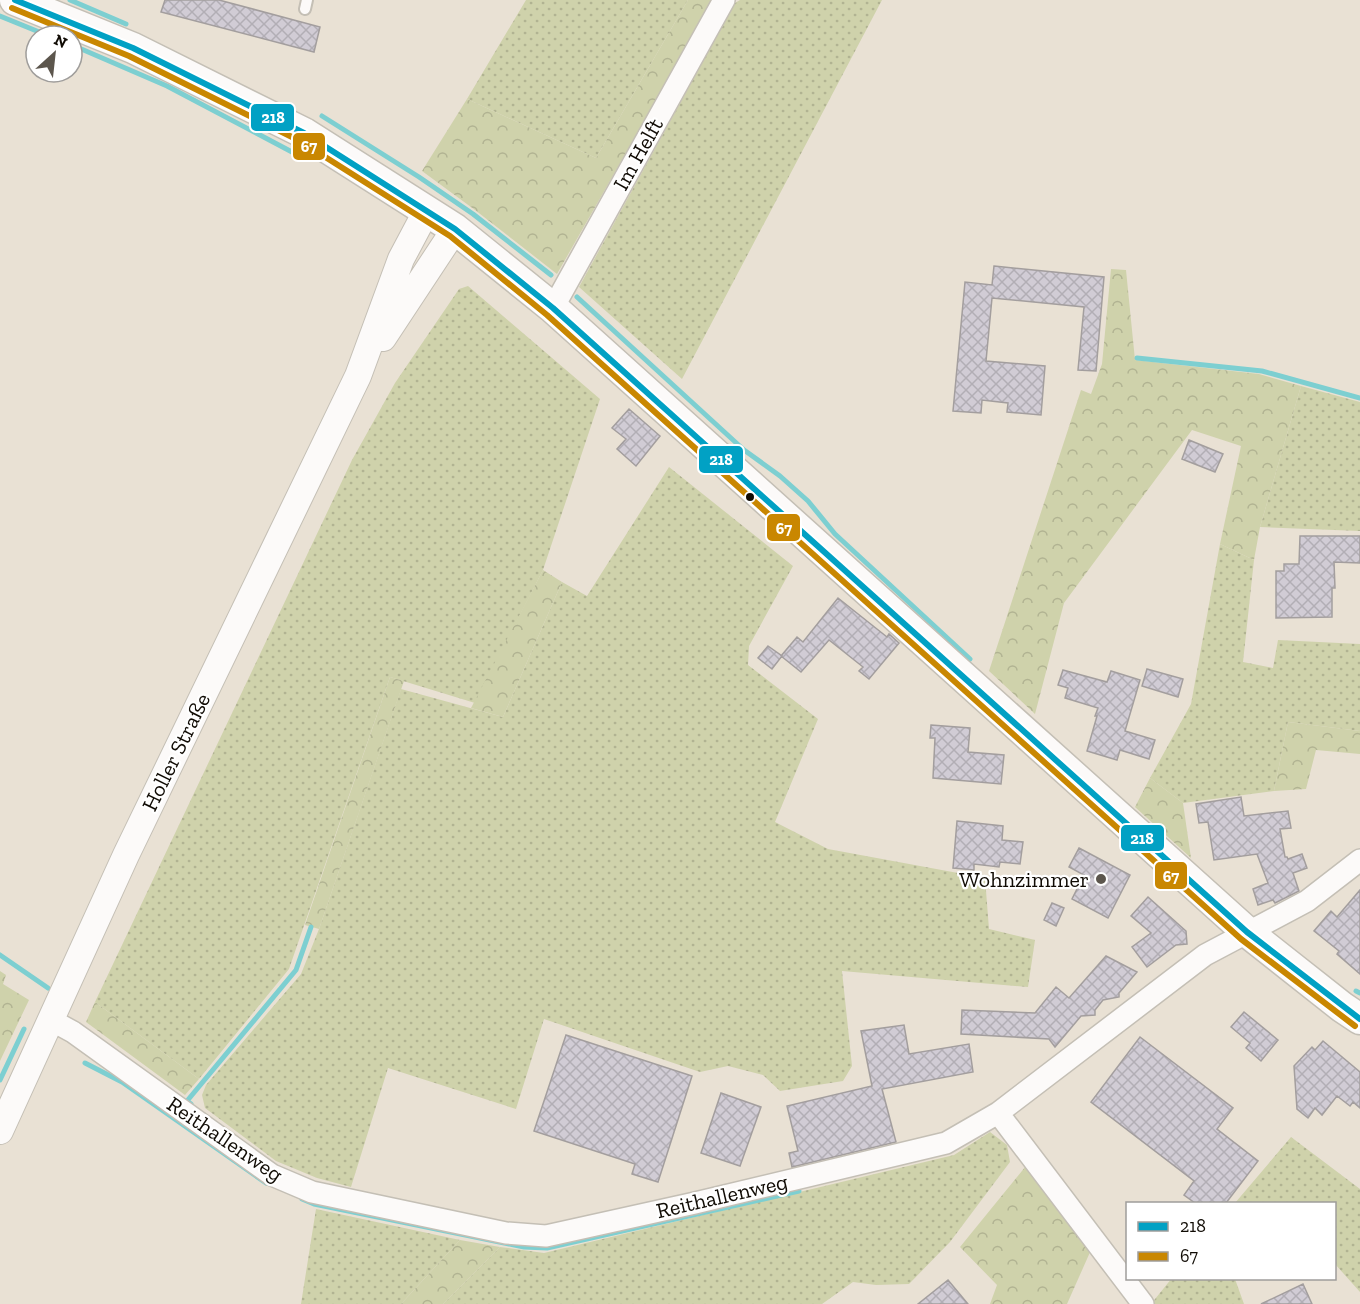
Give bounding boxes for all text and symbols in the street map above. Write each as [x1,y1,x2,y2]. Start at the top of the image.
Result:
north arrow [24,24,84,84]
text: N [51,30,70,52]
line badge: 218 [250,103,295,132]
text: 218 [261,108,285,127]
street label: Im Helft [607,112,669,195]
line badge: 67 [292,132,326,161]
text: 67 [301,137,317,156]
line badge: 218 [698,445,744,474]
text: 218 [709,450,733,469]
unlabelled marker [744,491,756,503]
line badge: 67 [766,513,801,542]
text: 67 [776,519,792,538]
street label: Holler Straße [136,689,216,815]
line badge: 218 [1120,824,1165,852]
text: 218 [1130,829,1154,848]
line badge: 67 [1154,861,1188,890]
place label: Wohnzimmer [959,866,1089,893]
text: 67 [1163,867,1179,886]
marker: Wohnzimmer [1094,872,1108,886]
street label: Reithallenweg [162,1090,288,1188]
street label: Reithallenweg [654,1168,790,1224]
legend [1126,1202,1336,1280]
text: 218 [1180,1215,1206,1237]
text: 67 [1180,1245,1199,1267]

